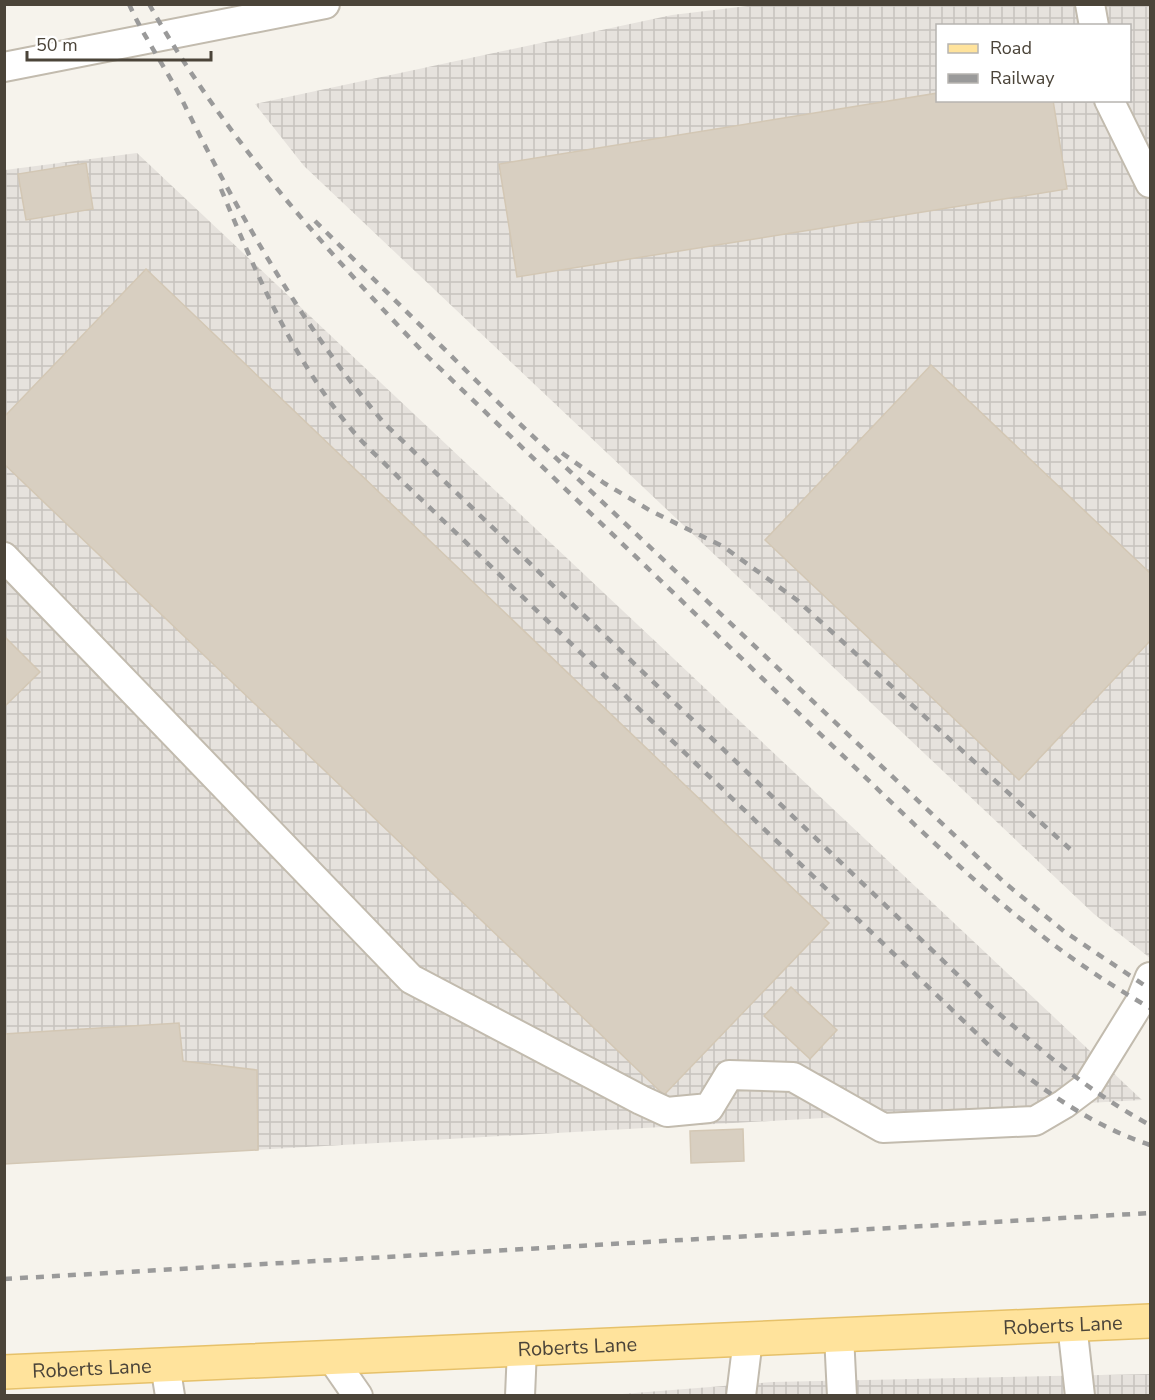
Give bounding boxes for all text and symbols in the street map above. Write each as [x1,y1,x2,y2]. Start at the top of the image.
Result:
scale bar [27,24,212,62]
legend [936,24,1131,102]
text: 50 m [36,33,78,57]
text: Road [990,36,1032,60]
text: Railway [990,66,1055,90]
street label: Roberts Lane [1003,1309,1123,1342]
street label: Roberts Lane [517,1331,638,1363]
street label: Roberts Lane [32,1352,152,1385]

